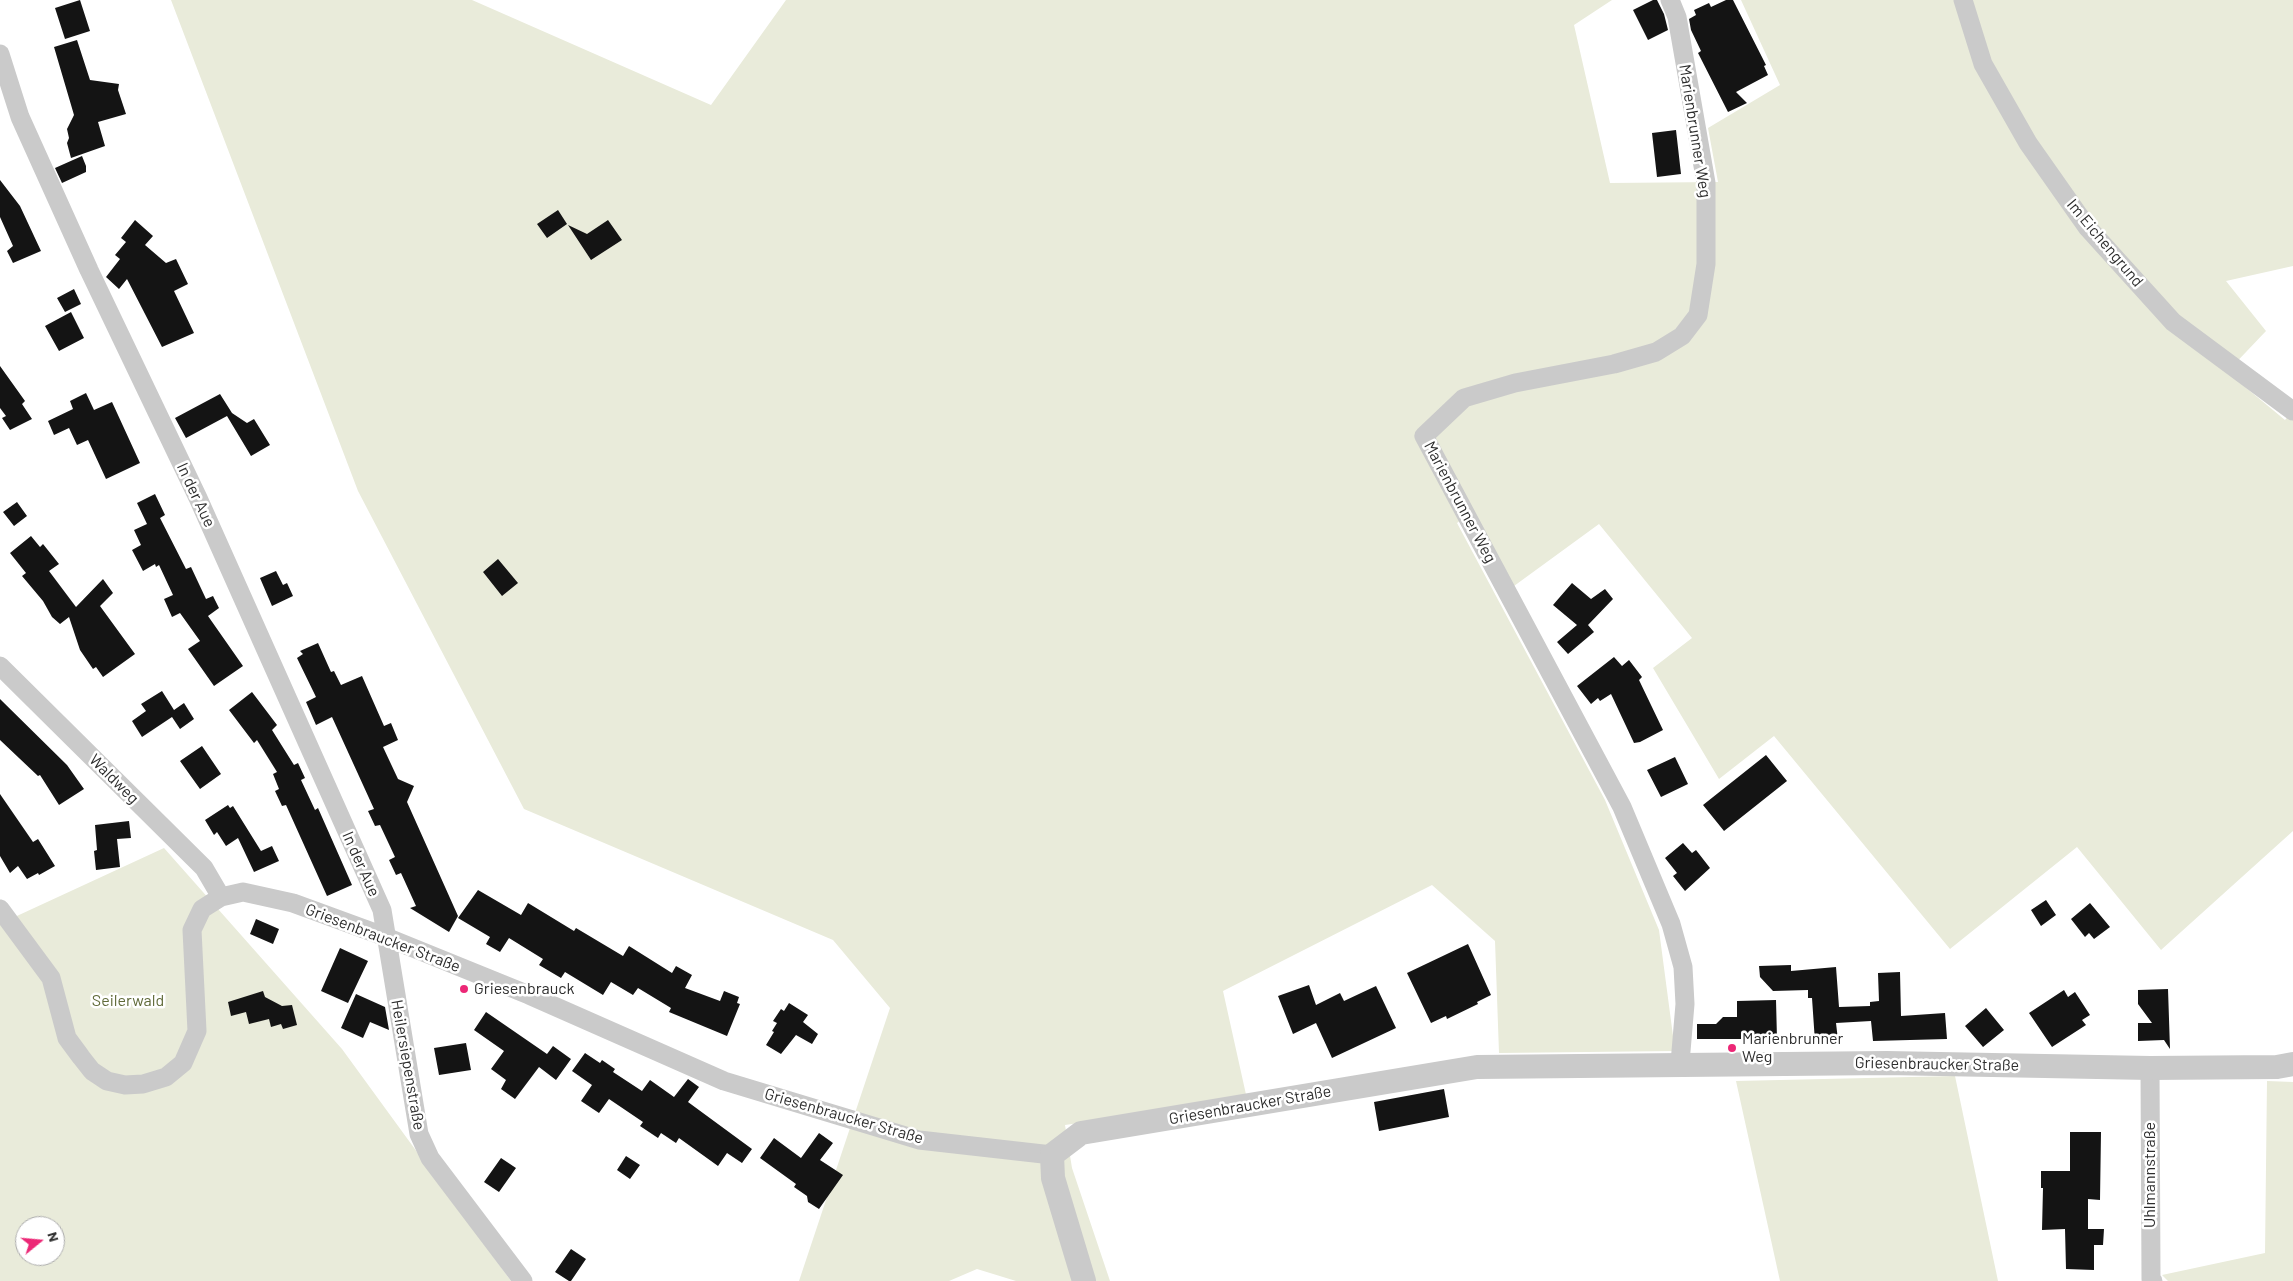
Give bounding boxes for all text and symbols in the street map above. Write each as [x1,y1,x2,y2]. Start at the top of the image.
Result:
street label: Marienbrunner Weg [1675,63,1715,199]
street label: Im Eichengrund [2063,195,2147,291]
street label: Marienbrunner Weg [1420,438,1500,566]
street label: In der Aue [173,460,219,530]
street label: Waldweg [85,750,143,808]
street label: In der Aue [338,829,384,899]
street label: Griesenbraucker Straße [303,900,463,976]
place label: Griesenbrauck [474,979,575,999]
marker: Griesenbrauck [458,983,470,995]
park label: Seilerwald [92,991,164,1011]
street label: Heilersiepenstraße [387,998,429,1132]
place label: Marienbrunner Weg [1742,1029,1843,1067]
marker: Marienbrunner Weg [1726,1042,1738,1054]
street label: Griesenbraucker Straße [1855,1053,2019,1075]
street label: Griesenbraucker Straße [1167,1081,1333,1129]
street label: Griesenbraucker Straße [762,1084,926,1148]
street label: Uhlmannstraße [2140,1122,2160,1228]
north arrow [15,1216,65,1266]
text: N [44,1230,63,1244]

